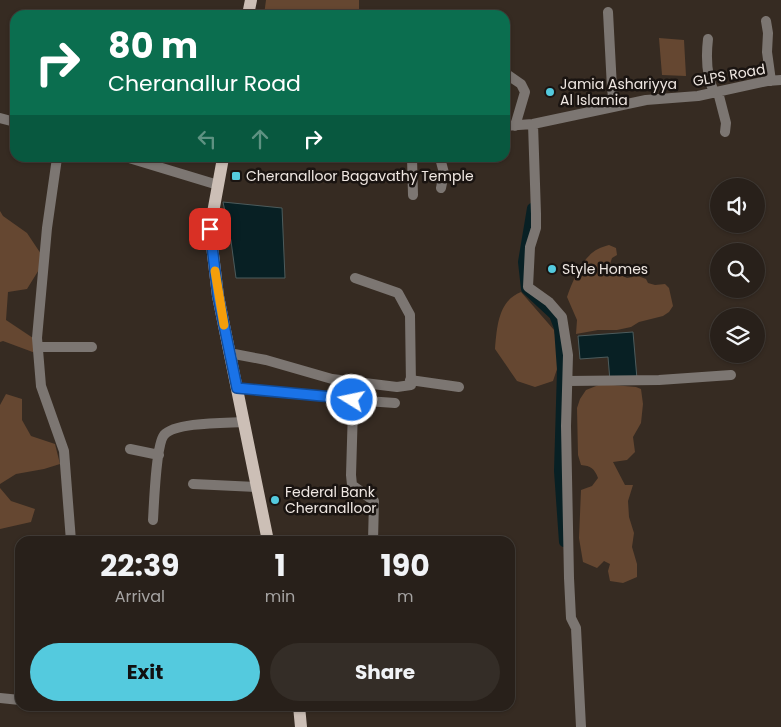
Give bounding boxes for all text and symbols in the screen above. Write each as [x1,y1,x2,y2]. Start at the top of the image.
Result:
text: 80 m [108,21,198,70]
icon: right [25,30,90,95]
street label: GLPS Road [691,59,767,91]
text: Cheranallur Road [108,68,301,99]
place label: Jamia Ashariyya Al Islamia [560,74,677,110]
marker: Jamia Ashariyya Al Islamia [544,86,556,98]
icon: left [193,125,221,153]
icon: ahead [246,125,274,153]
icon: right [299,125,327,153]
place label: Cheranalloor Bagavathy Temple [246,166,474,186]
marker: Cheranalloor Bagavathy Temple [230,170,242,182]
map controls [710,178,765,363]
button: sound [710,178,765,233]
pin [189,208,231,250]
icon: arrive [196,215,224,243]
button: search [710,243,765,298]
place label: Style Homes [562,259,648,279]
marker: Style Homes [546,263,558,275]
button: layers [710,308,765,363]
position arrow [325,373,377,425]
place label: Federal Bank Cheranalloor [285,482,377,518]
marker: Federal Bank Cheranalloor [269,494,281,506]
text: 22:39 [100,544,180,587]
text: 1 [274,544,286,587]
text: 190 [381,544,430,587]
text: Arrival [115,585,165,608]
text: min [265,585,295,608]
text: m [397,585,413,608]
button: Exit [30,643,260,701]
button: Share [270,643,500,701]

